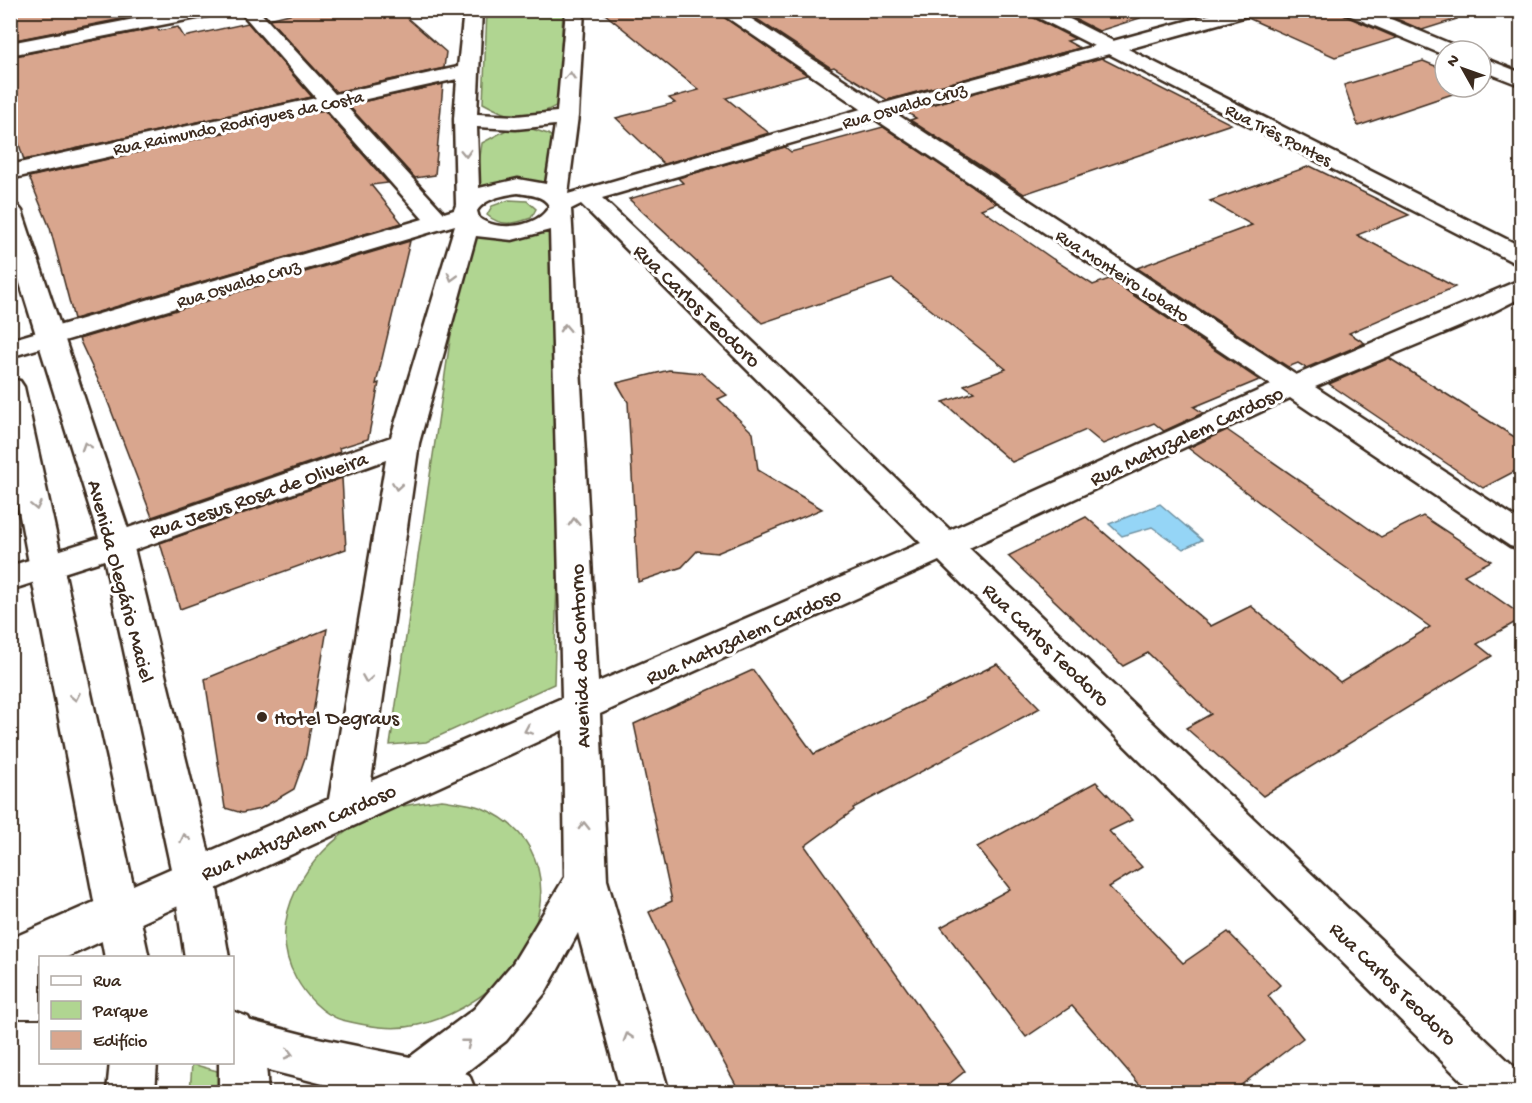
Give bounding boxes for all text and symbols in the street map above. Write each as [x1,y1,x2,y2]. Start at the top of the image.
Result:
north arrow [1433,39,1493,99]
text: N [1444,51,1465,72]
one-way arrow [564,71,577,80]
street label: Rua Osvaldo Cruz [840,79,970,135]
street label: Rua Raimundo Rodrigues da Costa [111,87,367,161]
street label: Rua Três Pontes [1221,100,1336,173]
one-way arrow [460,148,472,157]
street label: Rua Monteiro Lobato [1051,226,1192,328]
street label: Rua Carlos Teodoro [627,240,765,375]
street label: Rua Osvaldo Cruz [174,256,304,314]
one-way arrow [447,271,459,282]
one-way arrow [559,323,572,332]
street label: Rua Matuzalem Cardoso [1087,382,1288,494]
one-way arrow [81,441,93,452]
street label: Rua Jesus Rosa de Oliveira [146,448,373,547]
street label: Avenida Olegário Maciel [80,478,158,686]
one-way arrow [391,481,403,491]
one-way arrow [29,501,42,511]
one-way arrow [567,518,580,527]
street label: Avenida do Contorno [567,563,598,748]
street label: Rua Carlos Teodoro [976,579,1114,714]
street label: Rua Matuzalem Cardoso [643,584,846,692]
one-way arrow [362,674,374,683]
one-way arrow [68,692,81,702]
place label: Hotel Degraus [274,708,400,733]
marker: Hotel Degraus [255,710,269,724]
one-way arrow [523,723,534,735]
street label: Rua Matuzalem Cardoso [198,780,401,888]
one-way arrow [578,822,591,831]
one-way arrow [179,833,192,843]
street label: Rua Carlos Teodoro [1323,918,1461,1053]
legend [39,956,234,1064]
text: Rua [93,972,122,993]
text: Parque [92,1002,149,1023]
text: Edifício [93,1032,147,1053]
one-way arrow [623,1032,635,1042]
one-way arrow [460,1039,471,1050]
one-way arrow [284,1046,294,1059]

